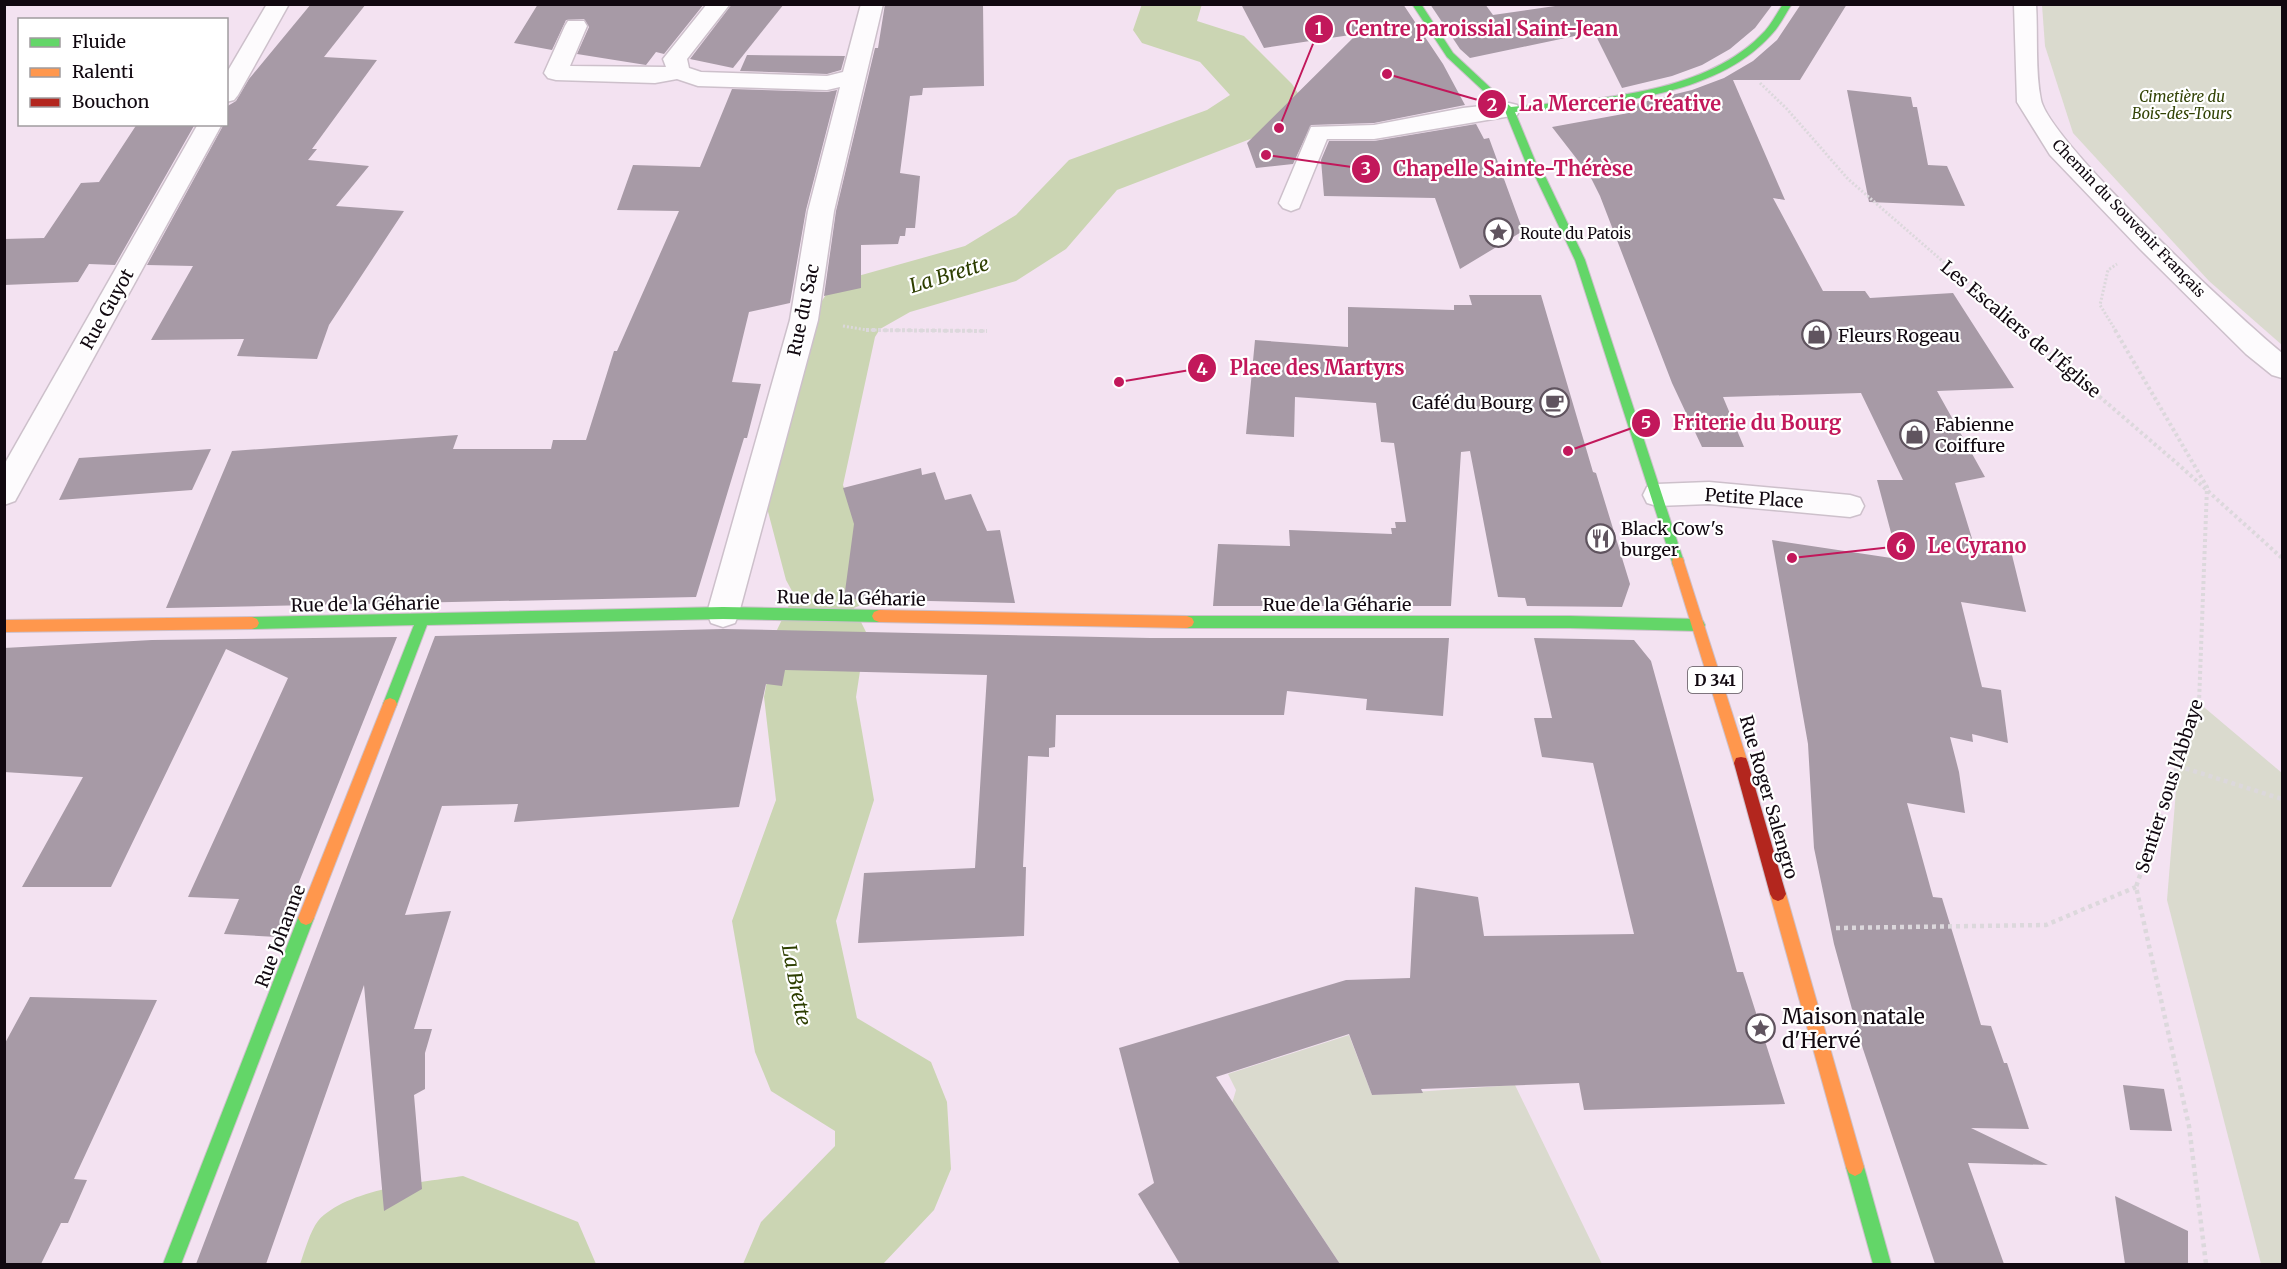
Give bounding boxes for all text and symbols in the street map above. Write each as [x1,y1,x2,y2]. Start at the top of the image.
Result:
callout: Centre paroissial Saint-Jean [1304,10,1630,48]
text: Centre paroissial Saint-Jean [1346,16,1619,41]
text: 1 [1315,17,1323,40]
legend [18,18,228,126]
text: Fluide [72,30,126,53]
text: Ralenti [72,60,134,83]
callout: La Mercerie Créative [1477,85,1734,123]
park label: Cimetière du Bois-des-Tours [2132,87,2232,123]
text: Bouchon [72,90,149,113]
text: La Mercerie Créative [1519,91,1721,116]
text: 2 [1487,93,1497,116]
street label: Chemin du Souvenir Français [2048,135,2210,301]
callout: Chapelle Sainte-Thérèse [1351,150,1645,188]
text: Chapelle Sainte-Thérèse [1393,156,1633,181]
text: 3 [1361,157,1371,180]
place icon: Route du Patois [1483,217,1515,249]
place label: Route du Patois [1520,224,1631,243]
water label: La Brette [906,250,992,298]
street label: Les Escaliers de l'Église [1936,255,2106,403]
street label: Rue du Sac [782,262,824,358]
street label: Rue Guyot [75,265,139,353]
shop icon: Fleurs Rogeau [1801,319,1833,351]
place label: Fleurs Rogeau [1838,324,1960,347]
callout: Place des Martyrs [1187,349,1416,387]
text: Place des Martyrs [1229,355,1405,380]
text: 4 [1196,357,1208,380]
cafe icon: Café du Bourg [1538,386,1570,418]
place label: Café du Bourg [1412,391,1533,414]
callout: Friterie du Bourg [1631,404,1853,442]
text: Friterie du Bourg [1673,410,1842,435]
text: 5 [1641,411,1651,434]
place label: Fabienne Coiffure [1935,413,2014,457]
shop icon: Fabienne Coiffure [1898,418,1930,450]
street label: Petite Place [1704,483,1804,513]
place label: Black Cow's burger [1620,517,1724,561]
restaurant icon: Black Cow's burger [1584,522,1616,554]
callout: Le Cyrano [1886,527,2039,565]
text: Le Cyrano [1927,533,2027,558]
text: 6 [1895,535,1907,558]
street label: Rue de la Géharie [776,585,926,611]
street label: Rue de la Géharie [290,591,440,617]
street label: Rue de la Géharie [1263,593,1411,616]
road number: D 341 [1688,667,1742,693]
street label: Sentier sous l'Abbaye [2130,696,2208,876]
street label: Rue Roger Salengro [1735,712,1803,882]
street label: Rue Johanne [250,881,310,991]
water label: La Brette [777,942,817,1028]
place label: Maison natale d'Hervé [1782,1003,1925,1054]
place icon: Maison natale d'Hervé [1745,1012,1777,1044]

